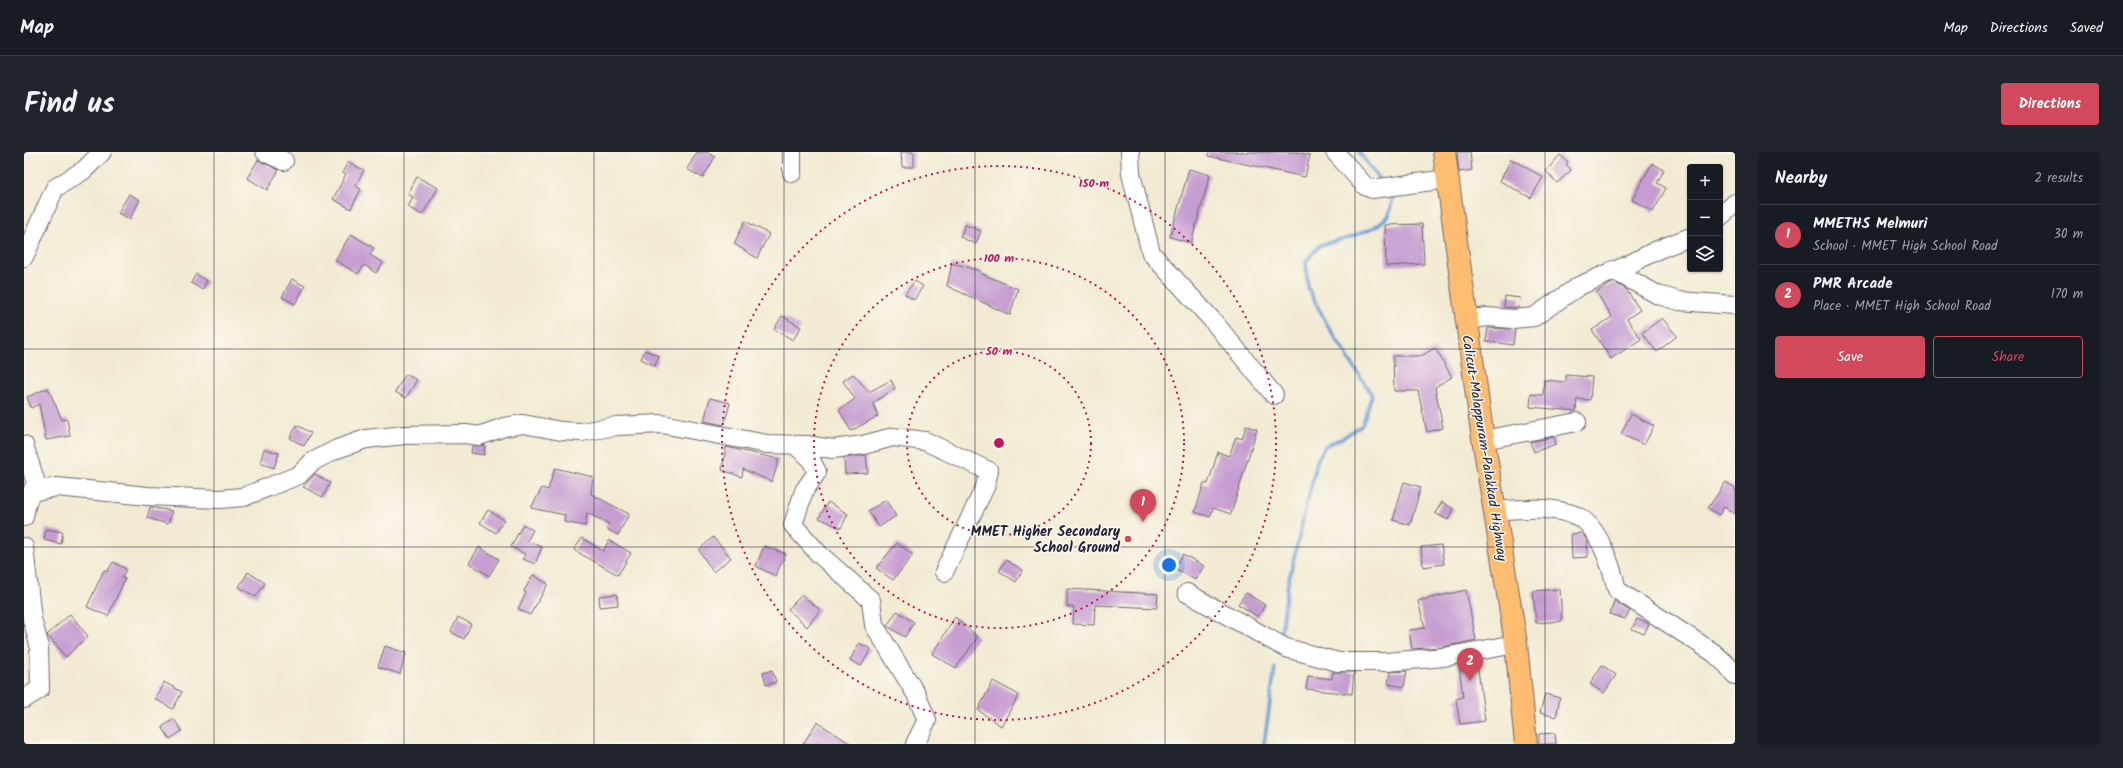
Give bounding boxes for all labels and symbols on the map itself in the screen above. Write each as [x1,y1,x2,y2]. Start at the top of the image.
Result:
text: 150 m [1079,174,1109,193]
text: 100 m [984,249,1014,268]
street label: Calicut-Malappuram-Palakkad Highway [1455,333,1513,563]
text: 50 m [985,342,1013,361]
centre of rings [992,436,1006,450]
pin: 1 [1130,489,1156,522]
place label: MMET Higher Secondary School Ground [971,521,1121,559]
marker: MMET Higher Secondary School Ground [1123,534,1133,544]
your location [1159,555,1179,575]
pin: 2 [1457,648,1483,681]

